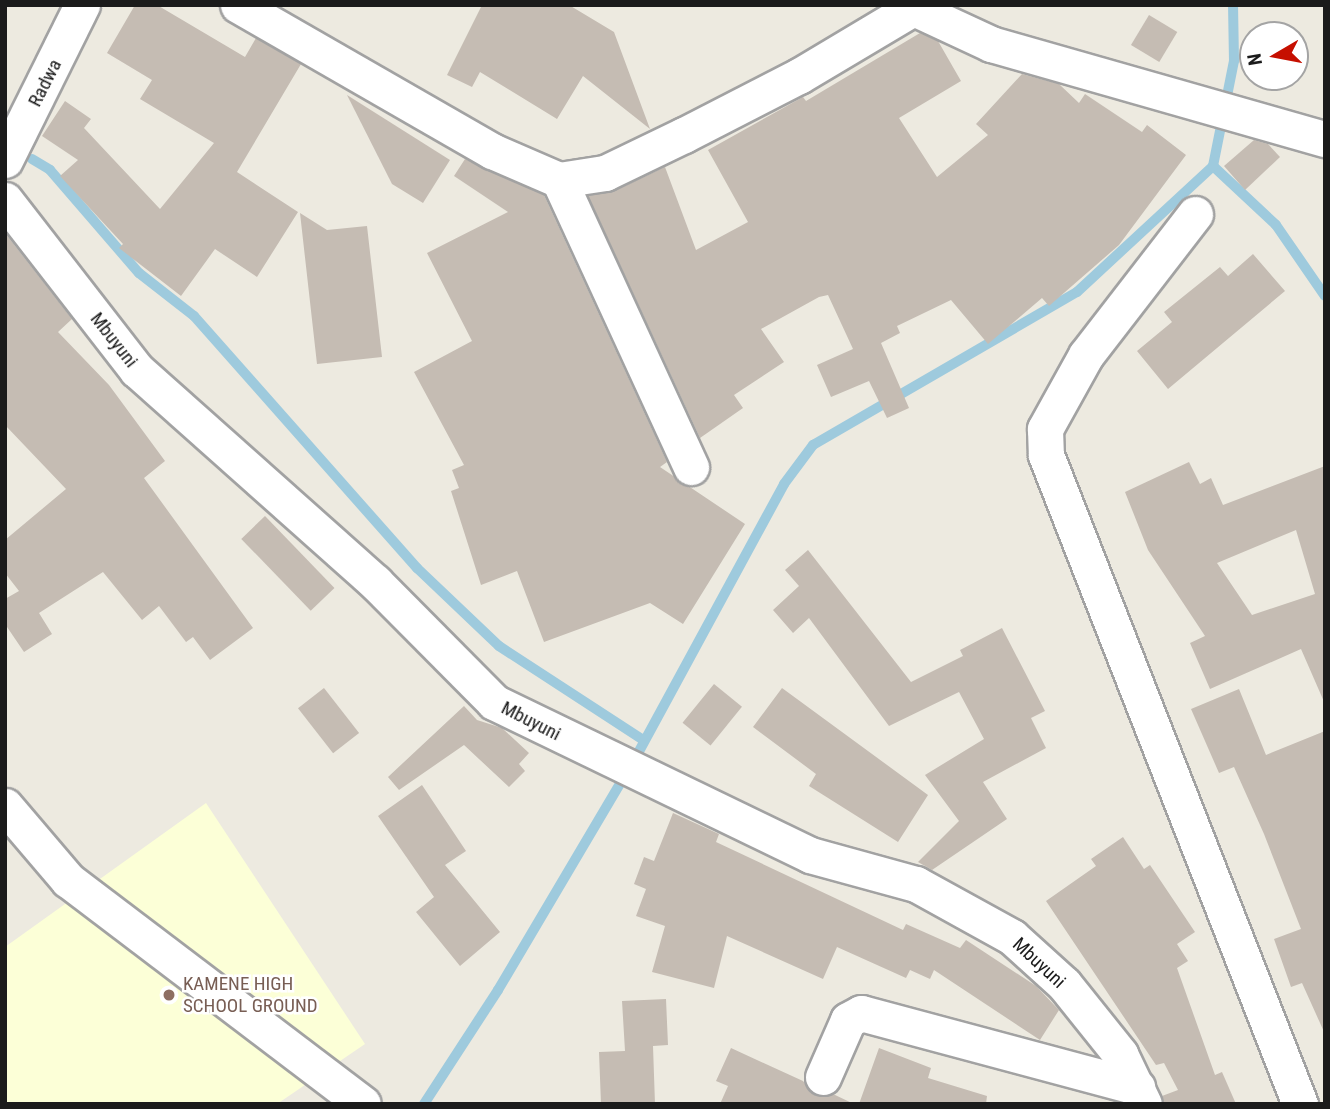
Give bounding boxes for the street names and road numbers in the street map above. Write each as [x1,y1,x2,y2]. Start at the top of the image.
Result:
street label: Radwa [23,56,67,110]
street label: Mbuyuni [85,308,143,372]
street label: Mbuyuni [498,696,564,746]
street label: Mbuyuni [1008,933,1070,993]

